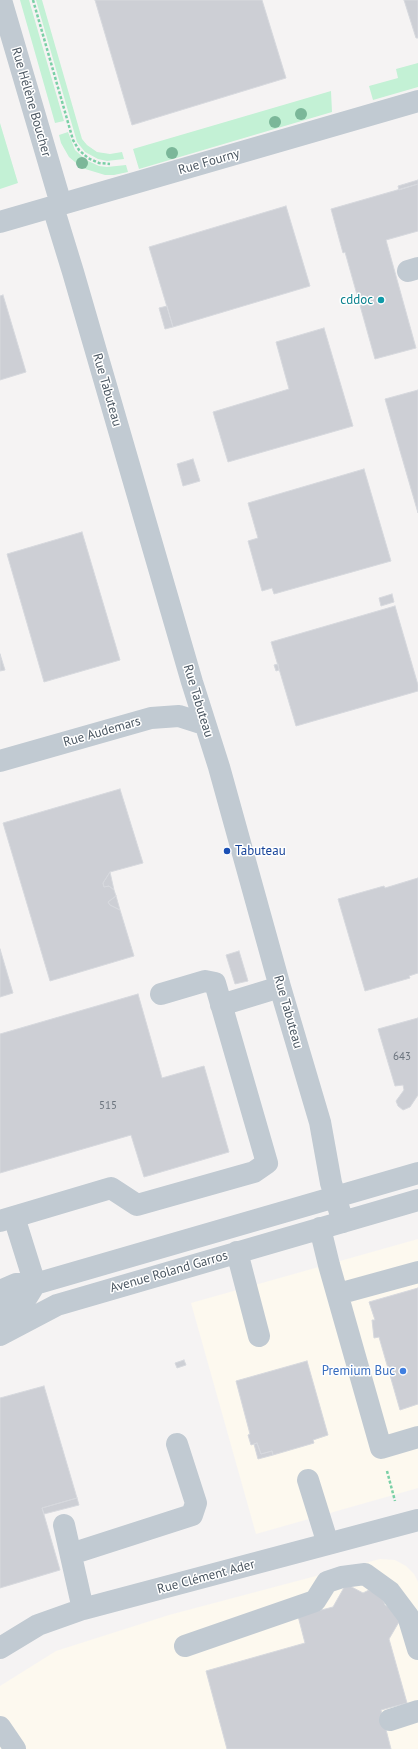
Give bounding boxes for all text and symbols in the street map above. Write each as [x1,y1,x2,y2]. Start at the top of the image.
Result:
street label: Rue Hélène Boucher [8,45,54,159]
street label: Rue Fourny [177,146,241,178]
place label: cddoc [340,292,373,308]
marker: cddoc [376,295,386,305]
street label: Rue Tabuteau [89,352,125,428]
street label: Rue Tabuteau [180,663,216,739]
street label: Rue Audemars [61,714,143,750]
place label: Tabuteau [235,843,286,859]
marker: Tabuteau [222,846,232,856]
street label: Rue Tabuteau [270,974,306,1050]
house number: 643 [393,1050,411,1064]
house number: 515 [99,1099,117,1113]
street label: Avenue Roland Garros [108,1248,230,1296]
place label: Premium Buc [322,1363,395,1379]
marker: Premium Buc [398,1366,408,1376]
street label: Rue Clément Ader [156,1556,256,1598]

